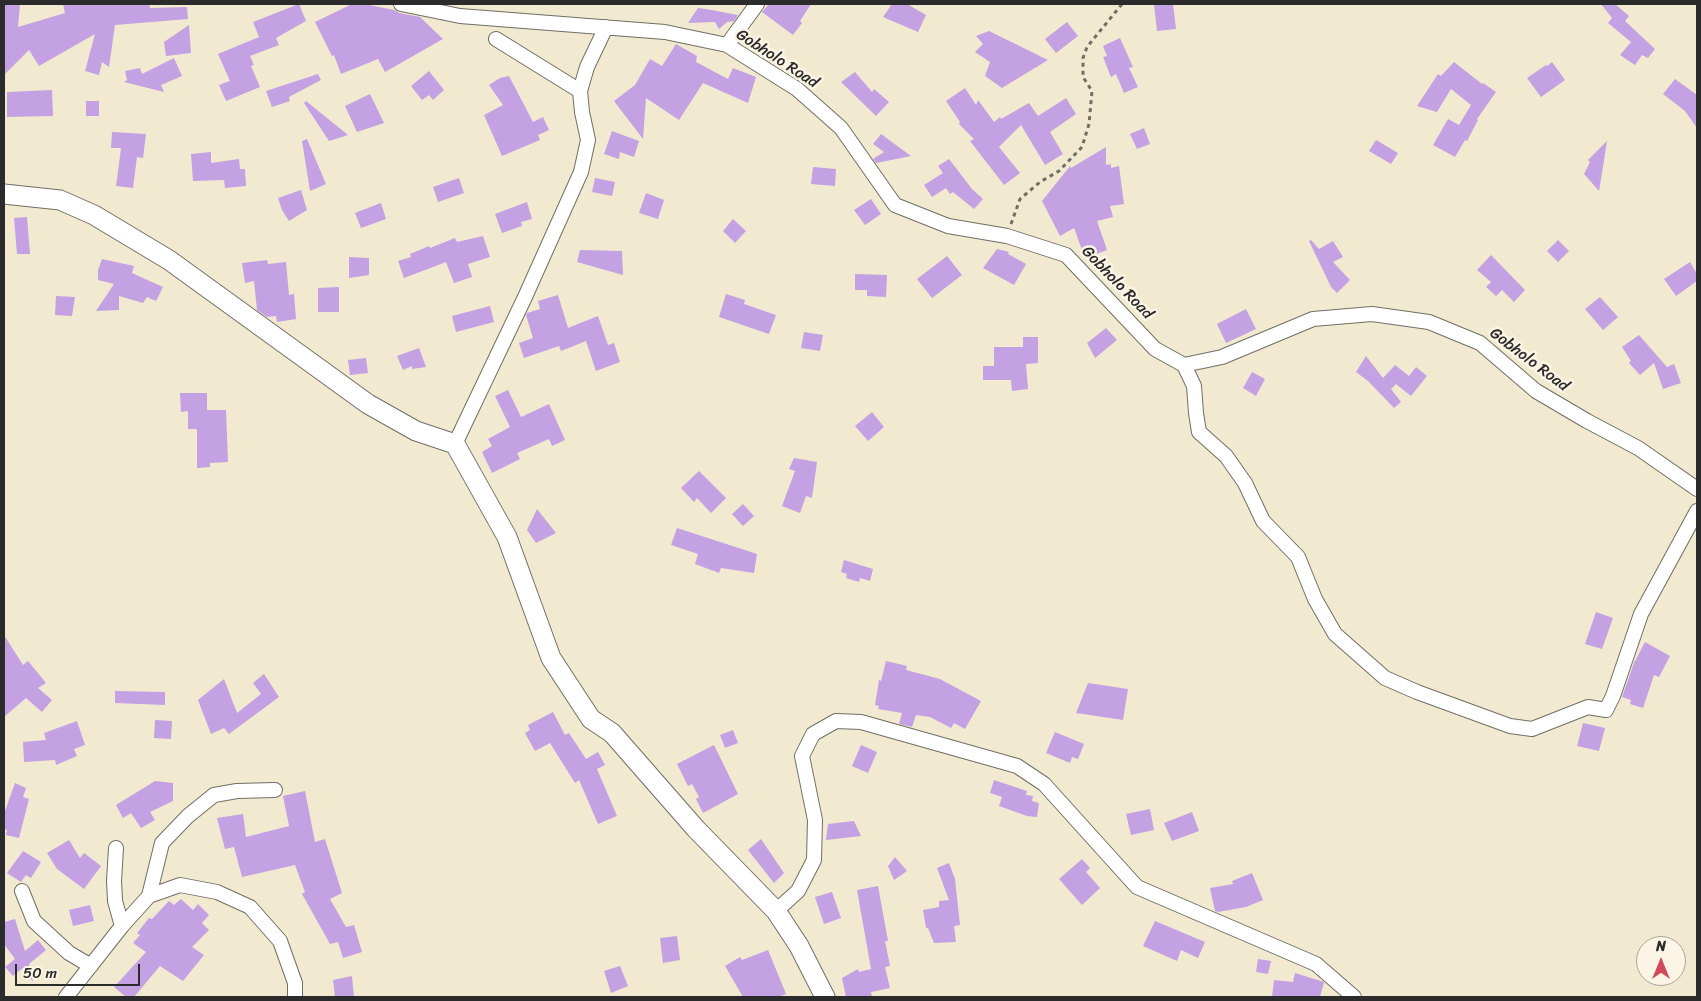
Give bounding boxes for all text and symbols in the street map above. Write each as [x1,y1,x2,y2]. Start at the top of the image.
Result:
street label: Gobholo Road [732,25,822,93]
street label: Gobholo Road [1077,242,1157,324]
street label: Gobholo Road [1486,324,1572,396]
text: N [1656,934,1666,959]
north arrow [1636,936,1686,986]
scale bar [18,954,142,986]
text: 50 m [23,960,57,986]

